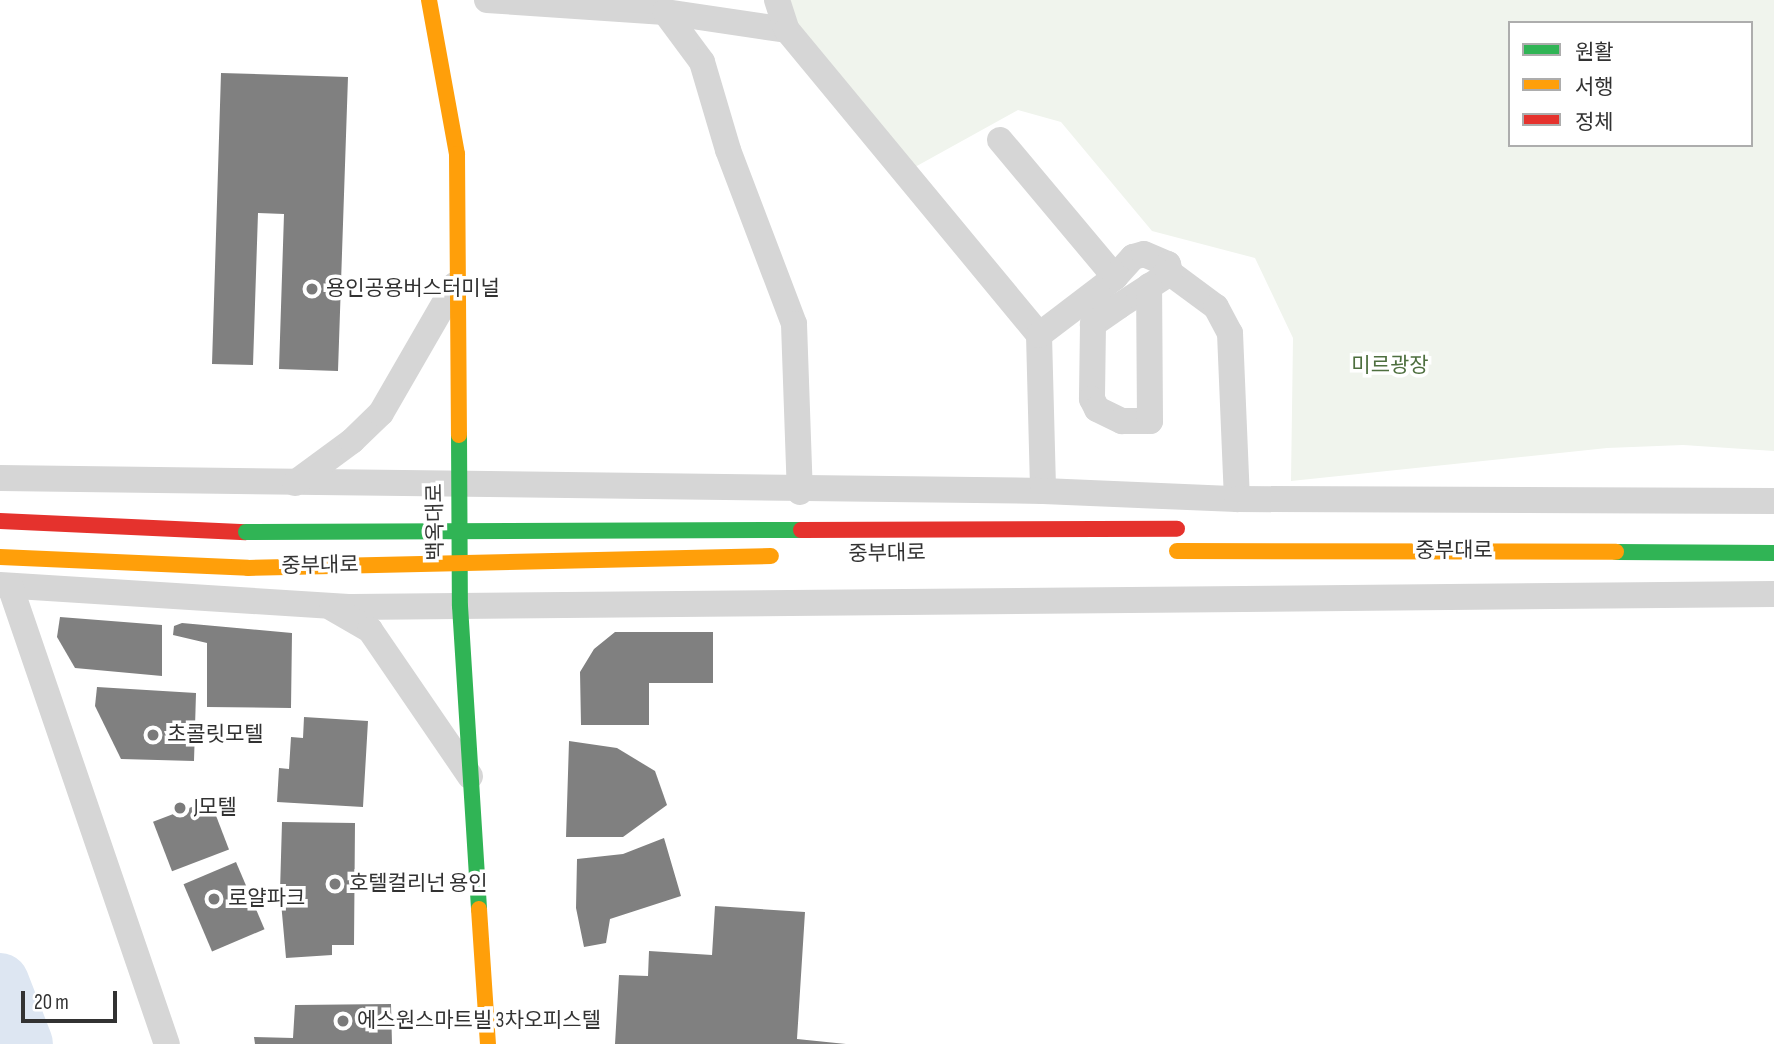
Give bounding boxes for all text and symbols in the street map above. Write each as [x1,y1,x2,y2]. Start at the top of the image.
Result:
legend [1508,21,1753,147]
text: 원활 [1575,40,1614,65]
text: 서행 [1575,75,1614,100]
text: 정체 [1575,110,1614,135]
place label: 용인공용버스터미널 [326,276,500,302]
marker: 용인공용버스터미널 [304,281,320,297]
park label: 미르광장 [1351,353,1429,379]
street label: 백옥대로 [423,483,449,561]
street label: 중부대로 [1415,538,1493,564]
street label: 중부대로 [848,541,926,567]
street label: 중부대로 [281,553,359,579]
place label: 초콜릿모텔 [167,722,264,748]
marker: 초콜릿모텔 [145,727,161,743]
place label: J모텔 [194,795,237,821]
marker: J모텔 [172,800,188,816]
place label: 호텔컬리넌 용인 [349,871,488,897]
marker: 호텔컬리넌 용인 [327,876,343,892]
place label: 로얄파크 [228,886,305,912]
marker: 로얄파크 [206,891,222,907]
scale bar [24,978,121,1022]
text: 20 m [34,990,69,1015]
place label: 에스원스마트빌 3차오피스텔 [357,1008,601,1034]
marker: 에스원스마트빌 3차오피스텔 [335,1013,351,1029]

